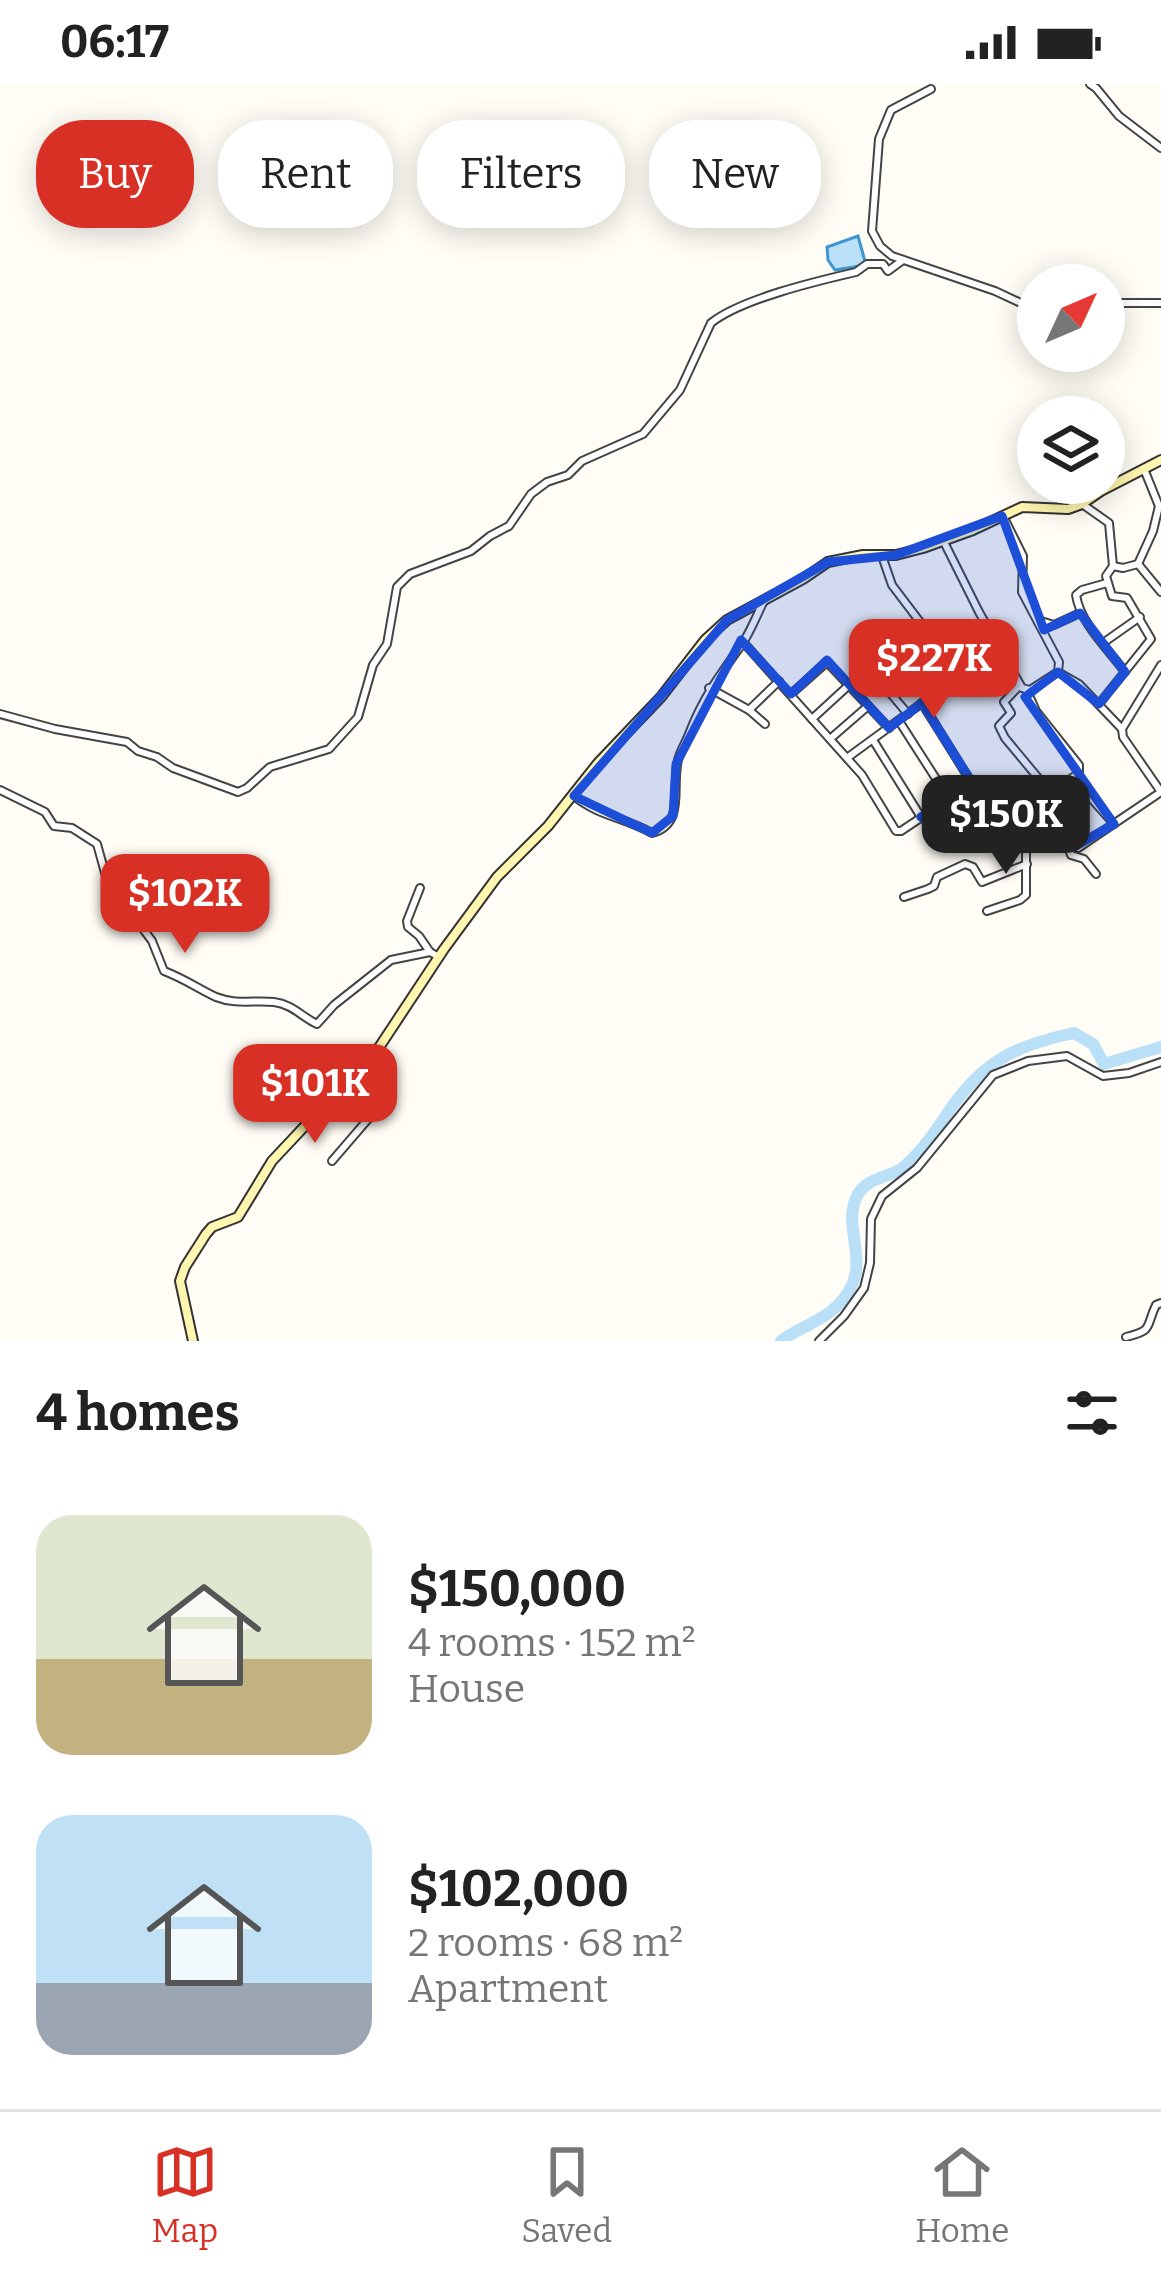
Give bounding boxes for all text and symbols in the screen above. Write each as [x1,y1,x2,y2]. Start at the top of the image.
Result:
text: 06:17 [60,15,169,69]
chip: Buy [36,120,194,228]
chip: Rent [218,120,393,228]
chip: Filters [417,120,625,228]
chip: New [649,120,821,228]
north arrow [1017,264,1125,372]
map controls [1017,264,1125,504]
button: layers [1017,396,1125,504]
pin: $227K [850,619,1018,721]
text: $227K [876,635,992,681]
pin: $150K [922,775,1090,877]
text: $150K [949,791,1063,837]
pin: $102K [101,854,269,956]
text: $102K [127,870,243,916]
pin: $101K [231,1044,399,1146]
text: $101K [260,1060,370,1106]
icon: filters [1059,1380,1125,1446]
text: 4 homes [36,1382,240,1444]
text: $150,000 [408,1558,626,1620]
icon: home [132,1563,276,1707]
text: 4 rooms · 152 m² [408,1620,696,1666]
text: House [408,1666,525,1712]
text: $102,000 [408,1858,629,1920]
icon: home [132,1863,276,2007]
text: 2 rooms · 68 m² [408,1920,683,1966]
text: Apartment [408,1966,608,2012]
tab: Map [152,2139,218,2251]
tab: Saved [521,2139,612,2251]
tab: Home [915,2139,1009,2251]

